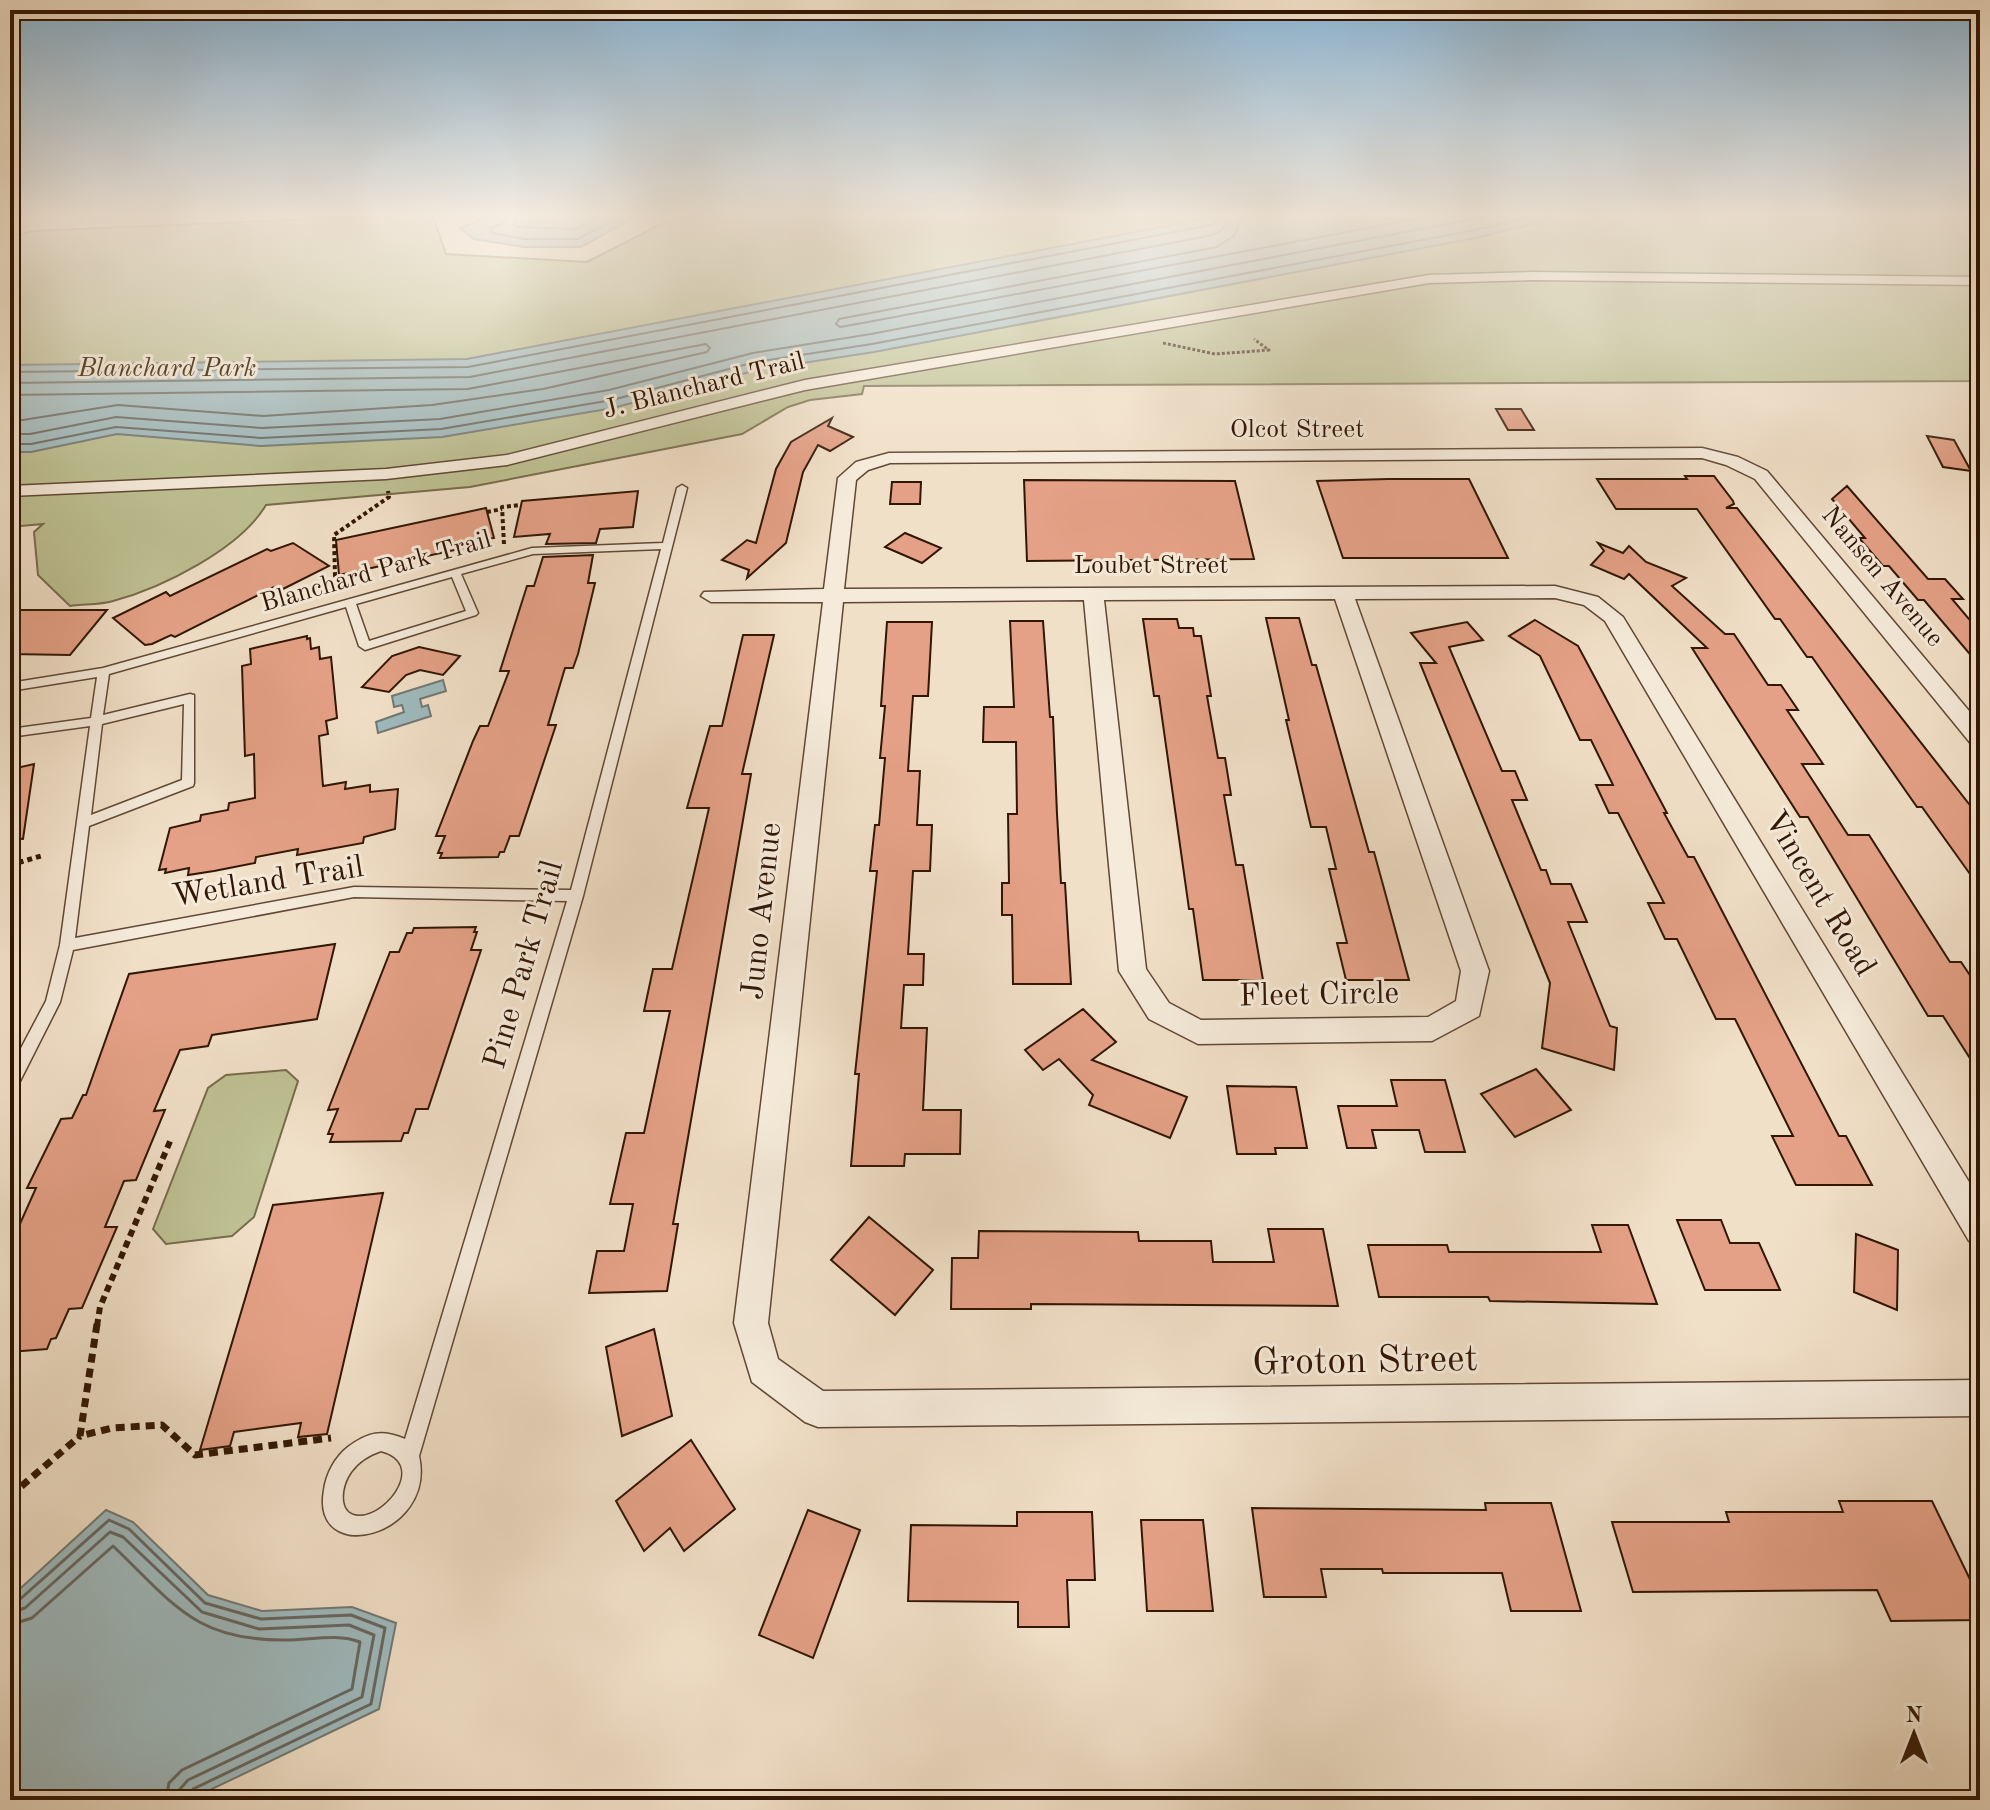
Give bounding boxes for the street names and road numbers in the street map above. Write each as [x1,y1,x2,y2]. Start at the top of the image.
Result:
street label: J. Blanchard Trail [601,348,807,424]
street label: Olcot Street [1230,417,1364,443]
street label: Nansen Avenue [1816,502,1948,652]
street label: Blanchard Park Trail [258,527,494,617]
street label: Loubet Street [1074,553,1228,579]
street label: Vincent Road [1757,806,1881,982]
street label: Juno Avenue [738,821,788,1001]
street label: Wetland Trail [170,852,366,914]
street label: Pine Park Trail [480,857,570,1073]
street label: Fleet Circle [1239,979,1399,1013]
street label: Groton Street [1252,1341,1478,1383]

